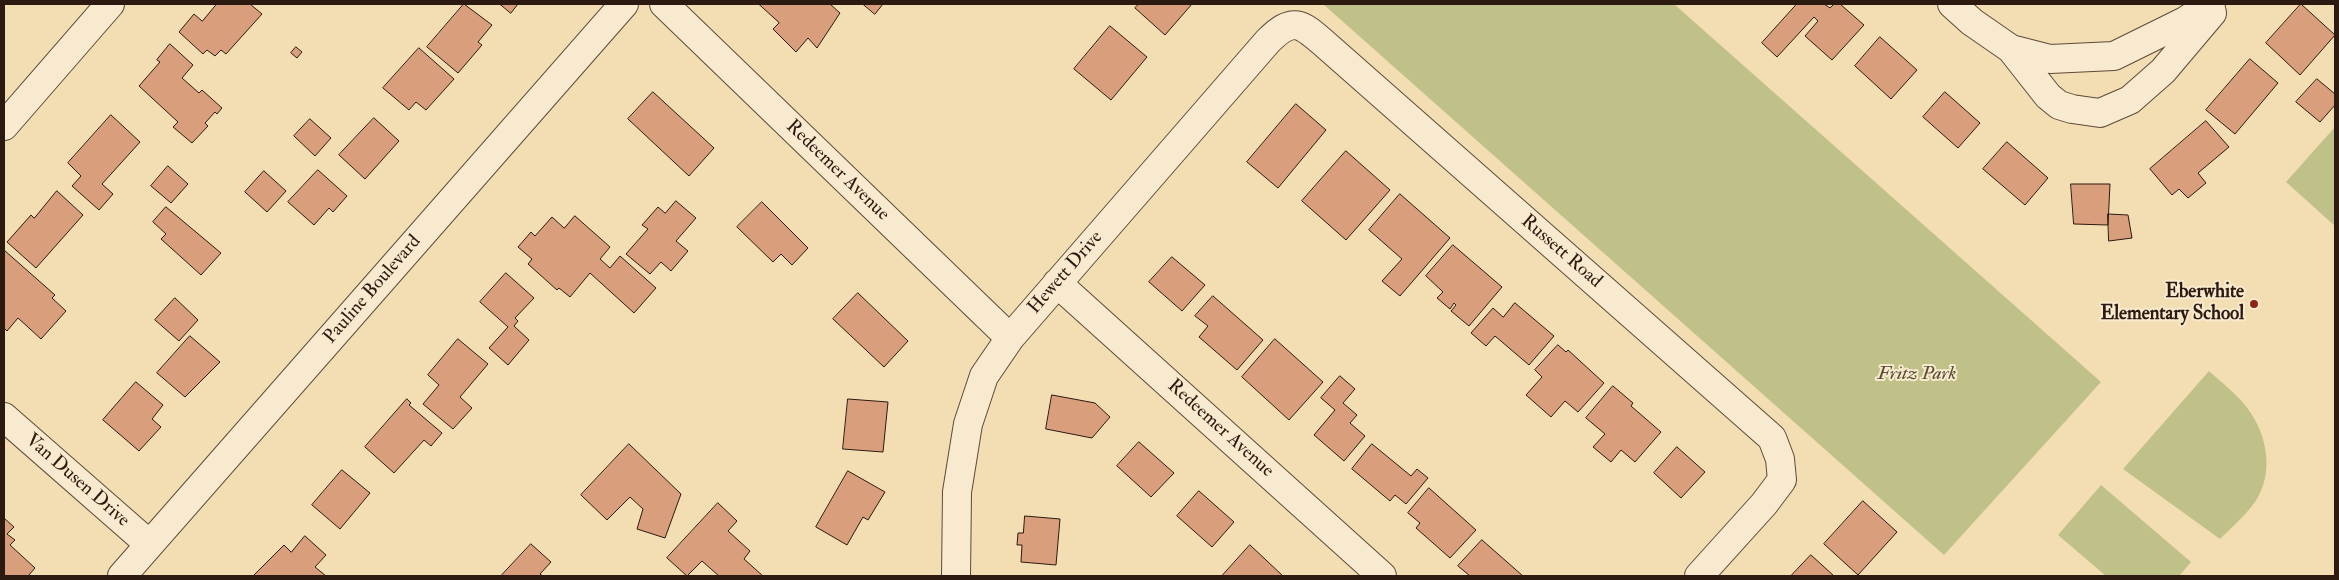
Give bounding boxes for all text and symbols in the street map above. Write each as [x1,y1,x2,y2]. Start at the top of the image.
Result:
street label: Redeemer Avenue [780,116,894,226]
street label: Russett Road [1516,211,1606,293]
street label: Hewett Drive [1024,227,1108,319]
street label: Pauline Boulevard [320,231,426,349]
place label: Eberwhite Elementary School [2101,282,2244,326]
marker: Eberwhite Elementary School [2248,298,2260,310]
park label: Fritz Park [1878,364,1956,386]
street label: Redeemer Avenue [1162,375,1278,483]
street label: Van Dusen Drive [20,430,134,532]

